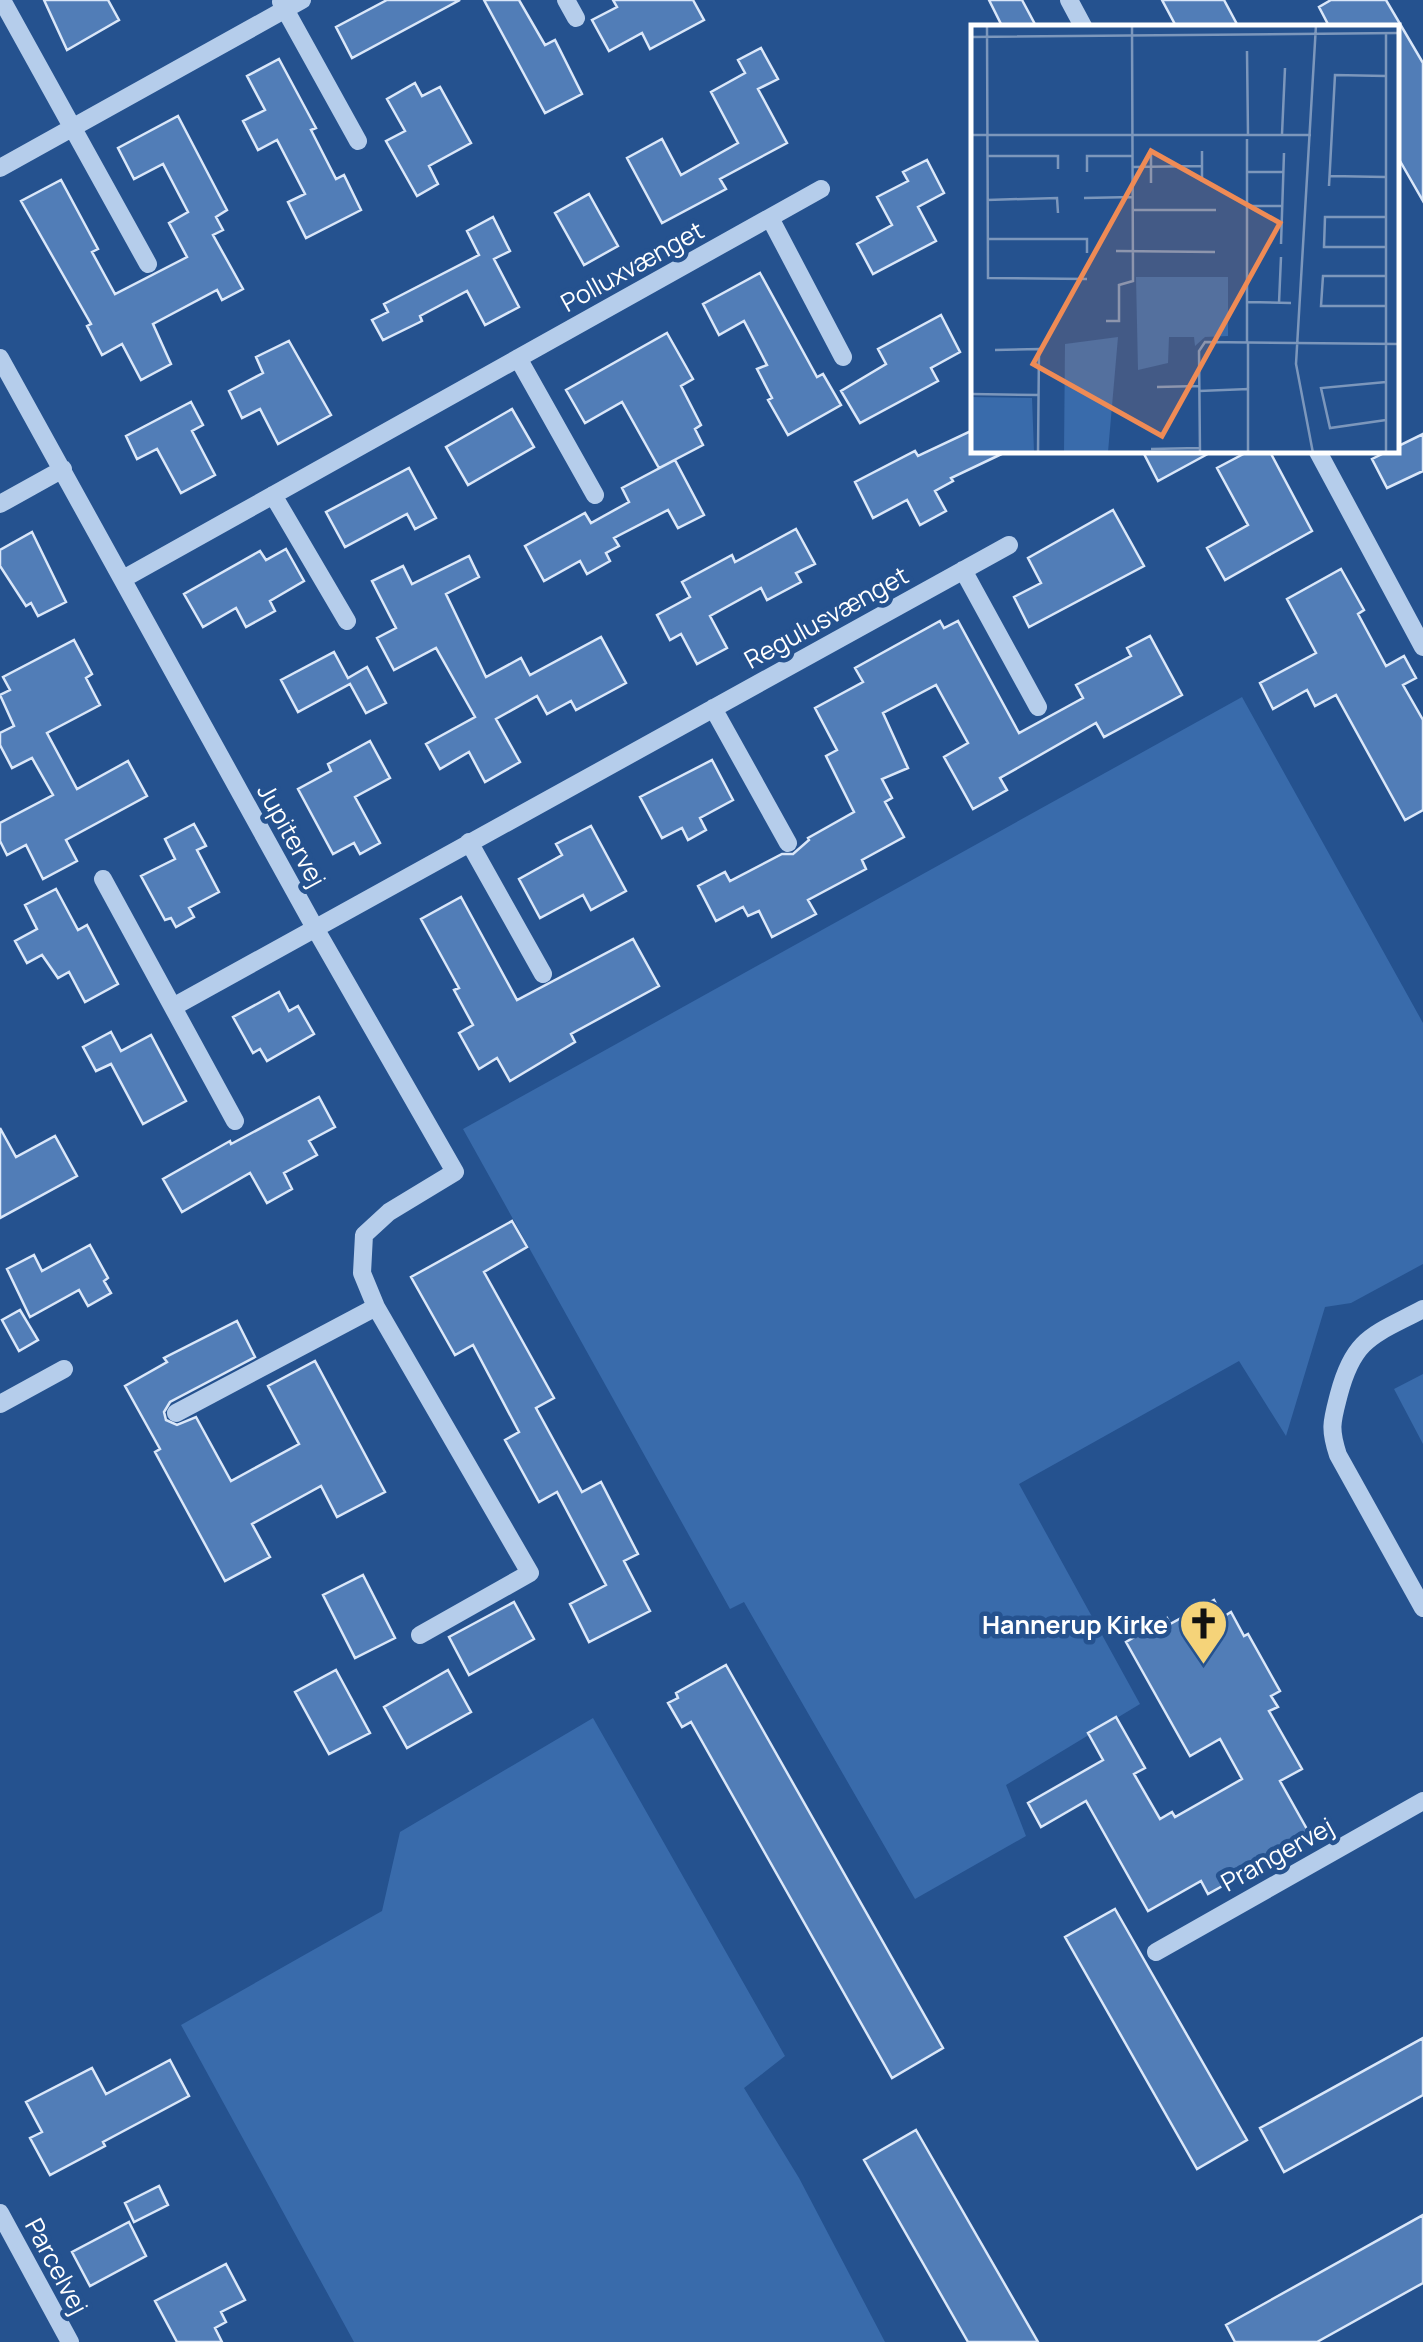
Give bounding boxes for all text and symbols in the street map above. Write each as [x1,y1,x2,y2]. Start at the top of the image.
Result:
inset map [971,25,1398,452]
street label: Polluxvænget [554,212,710,320]
street label: Regulusvænget [738,557,914,677]
street label: Jupitervej [249,777,335,893]
church icon: Hannerup Kirke [1177,1598,1229,1666]
place label: Hannerup Kirke [982,1607,1168,1642]
street label: Prangervej [1214,1809,1340,1899]
street label: Parcelvej [17,2212,97,2320]

